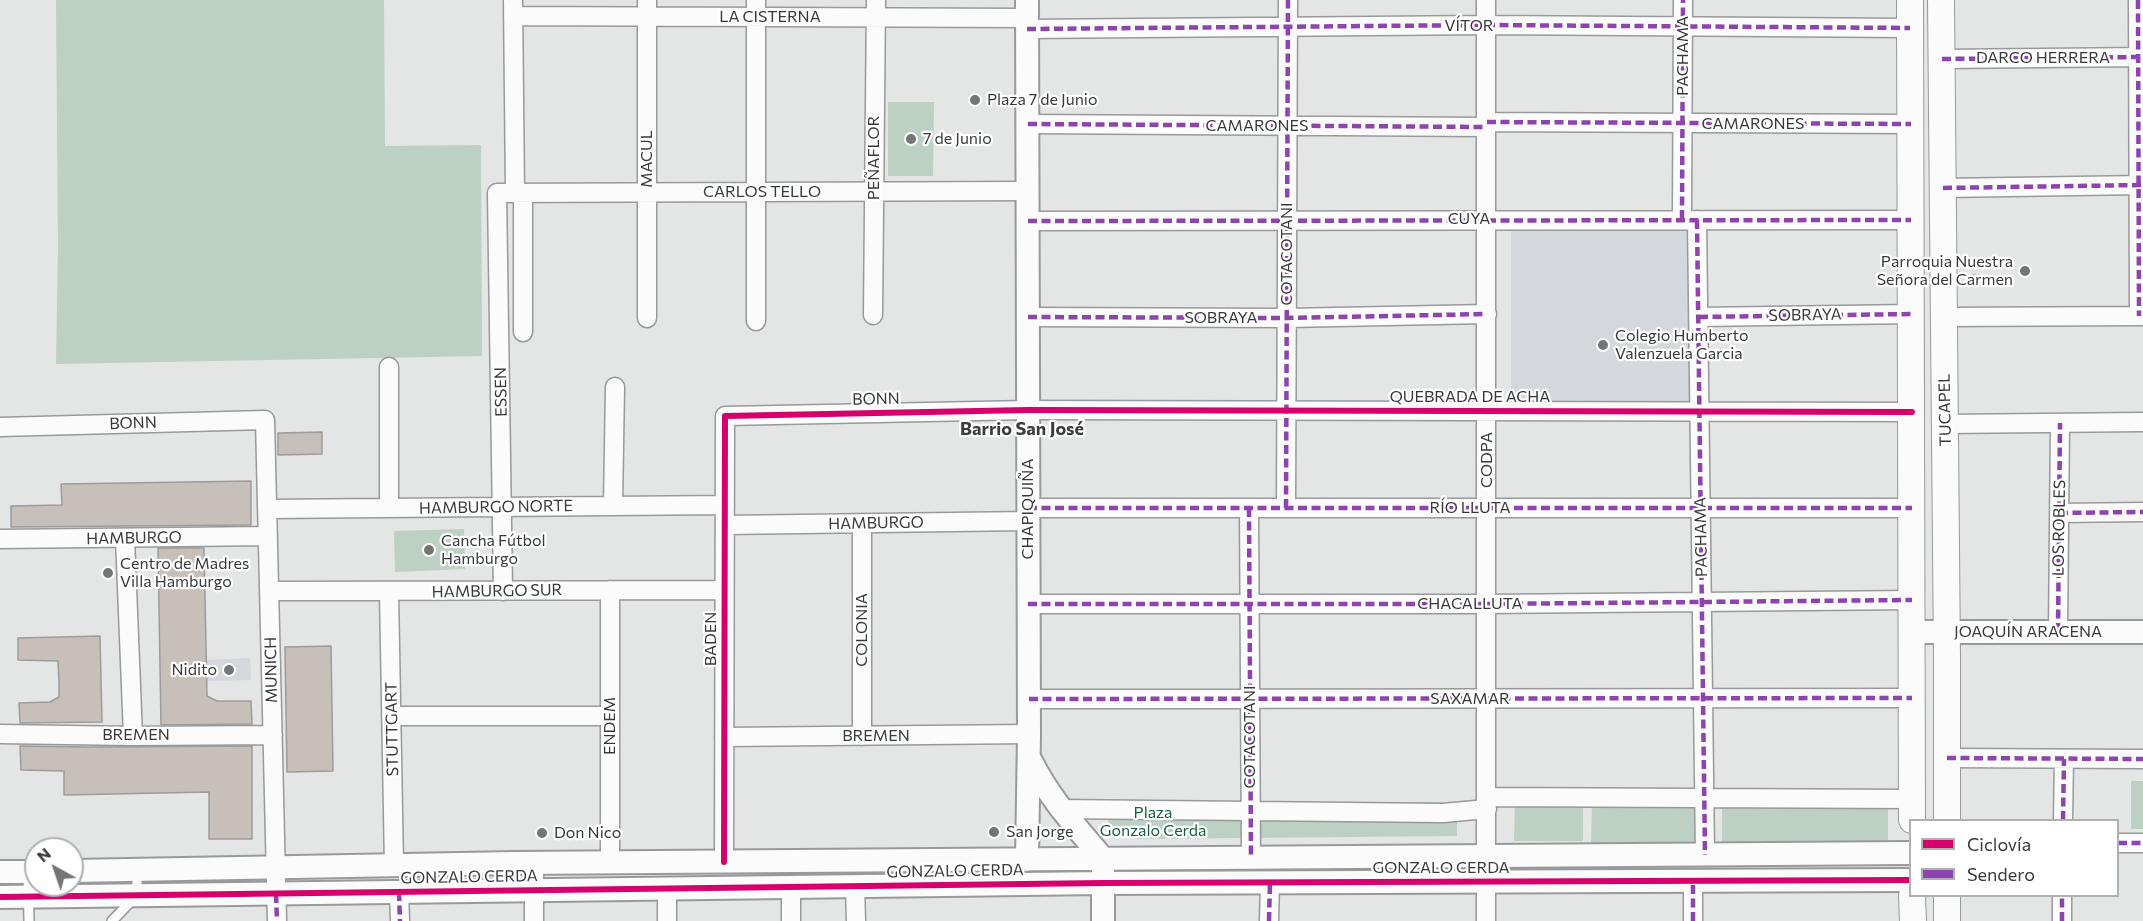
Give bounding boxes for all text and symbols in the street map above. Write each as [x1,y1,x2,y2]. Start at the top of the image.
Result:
street label: LA CISTERNA [719,7,821,27]
street label: VÍTOR [1445,16,1493,36]
street label: PACHAMA [1673,16,1693,96]
street label: DARCO HERRERA [1976,48,2110,68]
place label: Plaza 7 de Junio [987,90,1098,110]
marker: Plaza 7 de Junio [968,93,982,107]
street label: CAMARONES [1702,114,1804,134]
street label: PEÑAFLOR [864,116,884,200]
street label: CAMARONES [1206,116,1308,136]
place label: 7 de Junio [923,129,992,149]
street label: MACUL [637,130,657,188]
marker: 7 de Junio [904,132,918,146]
street label: CARLOS TELLO [703,182,821,202]
street label: COTACOTANI [1277,203,1297,305]
street label: CUYA [1448,209,1490,229]
place label: Parroquia Nuestra Señora del Carmen [1877,252,2013,290]
marker: Parroquia Nuestra Señora del Carmen [2018,264,2032,278]
street label: SOBRAYA [1768,305,1842,325]
street label: SOBRAYA [1184,308,1258,328]
place label: Colegio Humberto Valenzuela Garcia [1615,326,1749,364]
marker: Colegio Humberto Valenzuela Garcia [1596,338,1610,352]
street label: ESSEN [491,367,511,417]
street label: TUCAPEL [1935,374,1955,446]
street label: QUEBRADA DE ACHA [1390,387,1550,407]
street label: BONN [852,389,900,409]
street label: BONN [109,413,157,433]
district label: Barrio San José [960,418,1084,440]
street label: CODPA [1477,432,1497,488]
street label: CHAPIQUIÑA [1018,459,1038,559]
street label: LOS ROBLES [2049,480,2069,576]
street label: HAMBURGO NORTE [419,496,573,518]
street label: PACHAMA [1691,497,1711,577]
street label: RÍO LLUTA [1429,498,1511,518]
street label: HAMBURGO [828,513,924,533]
street label: HAMBURGO [86,528,182,548]
place label: Cancha Fútbol Hamburgo [441,531,546,569]
marker: Cancha Fútbol Hamburgo [422,543,436,557]
place label: Centro de Madres Villa Hamburgo [120,554,249,592]
marker: Centro de Madres Villa Hamburgo [101,566,115,580]
street label: HAMBURGO SUR [432,580,562,602]
street label: COLONIA [852,593,872,667]
street label: CHACALLUTA [1417,594,1523,614]
street label: BADEN [701,612,721,666]
street label: JOAQUÍN ARACENA [1954,622,2102,642]
street label: MUNICH [261,637,281,703]
place label: Nidito [171,660,217,680]
marker: Nidito [222,663,236,677]
street label: STUTTGART [382,682,402,776]
street label: COTACOTANI [1240,686,1260,788]
street label: SAXAMAR [1430,689,1510,709]
street label: ENDEM [600,697,620,755]
street label: BREMEN [102,725,170,745]
street label: BREMEN [842,726,910,746]
park label: Plaza Gonzalo Cerda [1100,803,1206,841]
legend [1909,819,2119,897]
place label: San Jorge [1006,822,1074,842]
place label: Don Nico [554,823,621,843]
marker: San Jorge [987,825,1001,839]
marker: Don Nico [535,826,549,840]
text: Ciclovía [1967,833,2031,855]
north arrow [24,837,84,897]
text: N [33,843,54,865]
street label: GONZALO CERDA [1372,858,1510,878]
street label: GONZALO CERDA [886,860,1024,882]
text: Sendero [1967,863,2035,885]
street label: GONZALO CERDA [400,866,538,888]

